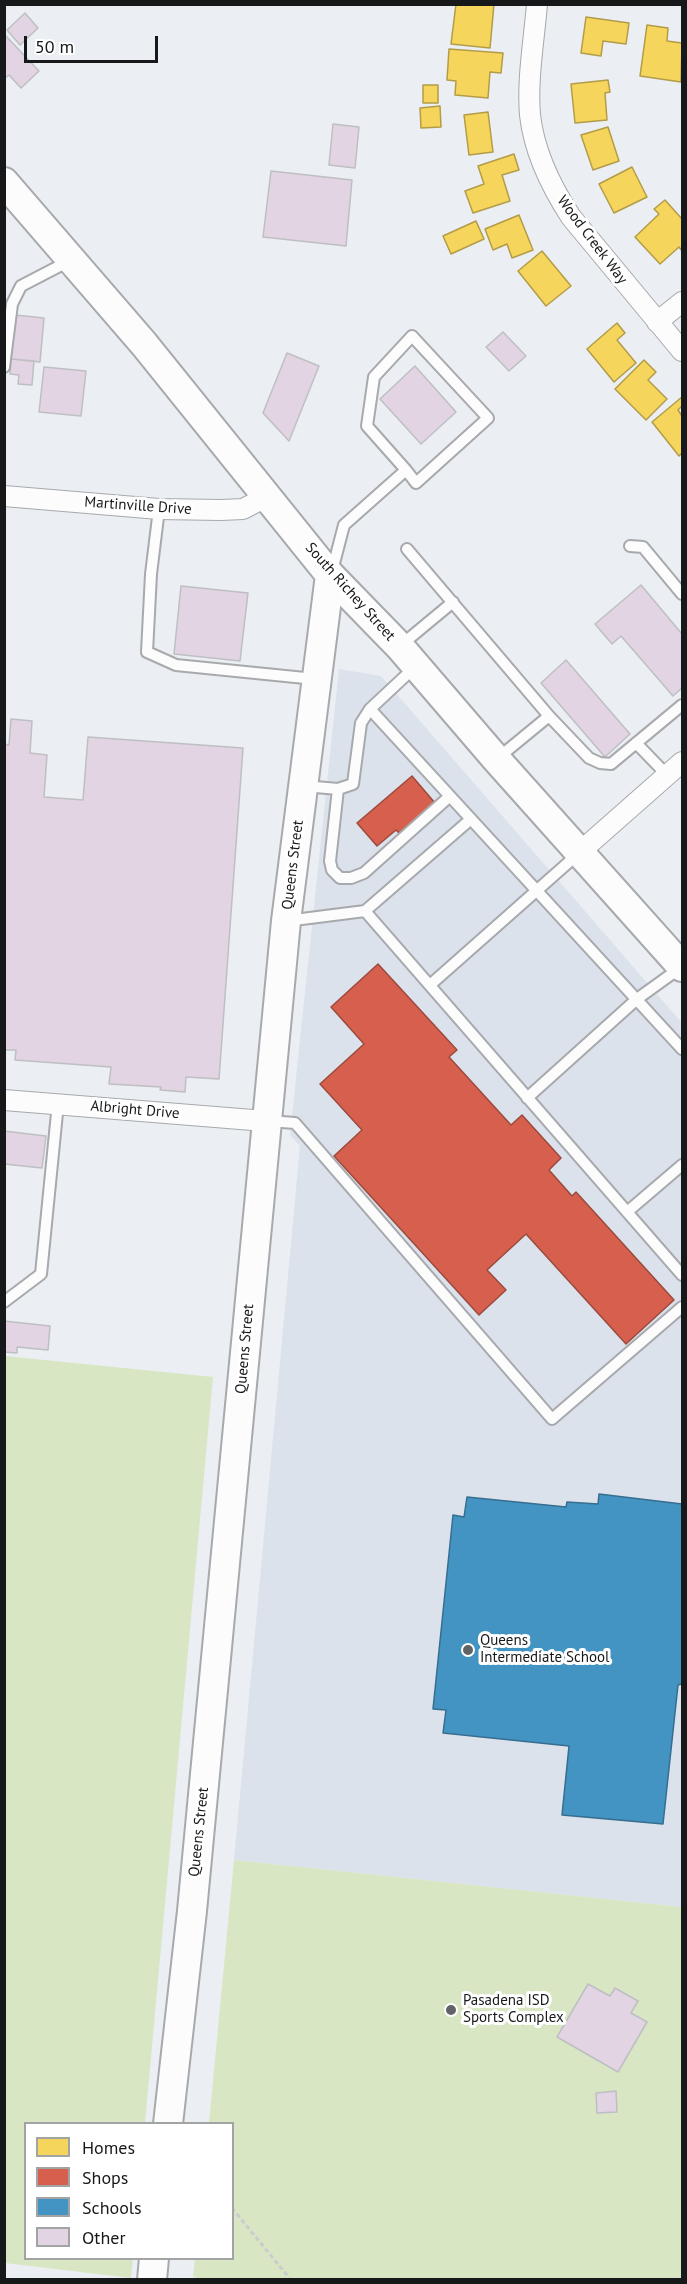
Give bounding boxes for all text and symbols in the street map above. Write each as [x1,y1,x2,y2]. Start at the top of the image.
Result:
scale bar [27,24,160,62]
text: 50 m [35,35,74,58]
street label: Wood Creek Way [553,192,631,288]
street label: Martinville Drive [84,493,192,519]
street label: South Richey Street [301,539,399,645]
street label: Queens Street [279,819,307,911]
street label: Albright Drive [90,1097,180,1123]
street label: Queens Street [232,1303,258,1395]
place label: Queens Intermediate School [480,1632,609,1667]
marker: Queens Intermediate School [461,1643,475,1657]
street label: Queens Street [185,1786,213,1878]
place label: Pasadena ISD Sports Complex [463,1992,564,2027]
marker: Pasadena ISD Sports Complex [444,2003,458,2017]
legend [24,2122,234,2260]
text: Homes [82,2136,135,2159]
text: Shops [82,2166,128,2189]
text: Schools [82,2196,142,2219]
text: Other [82,2226,126,2249]

